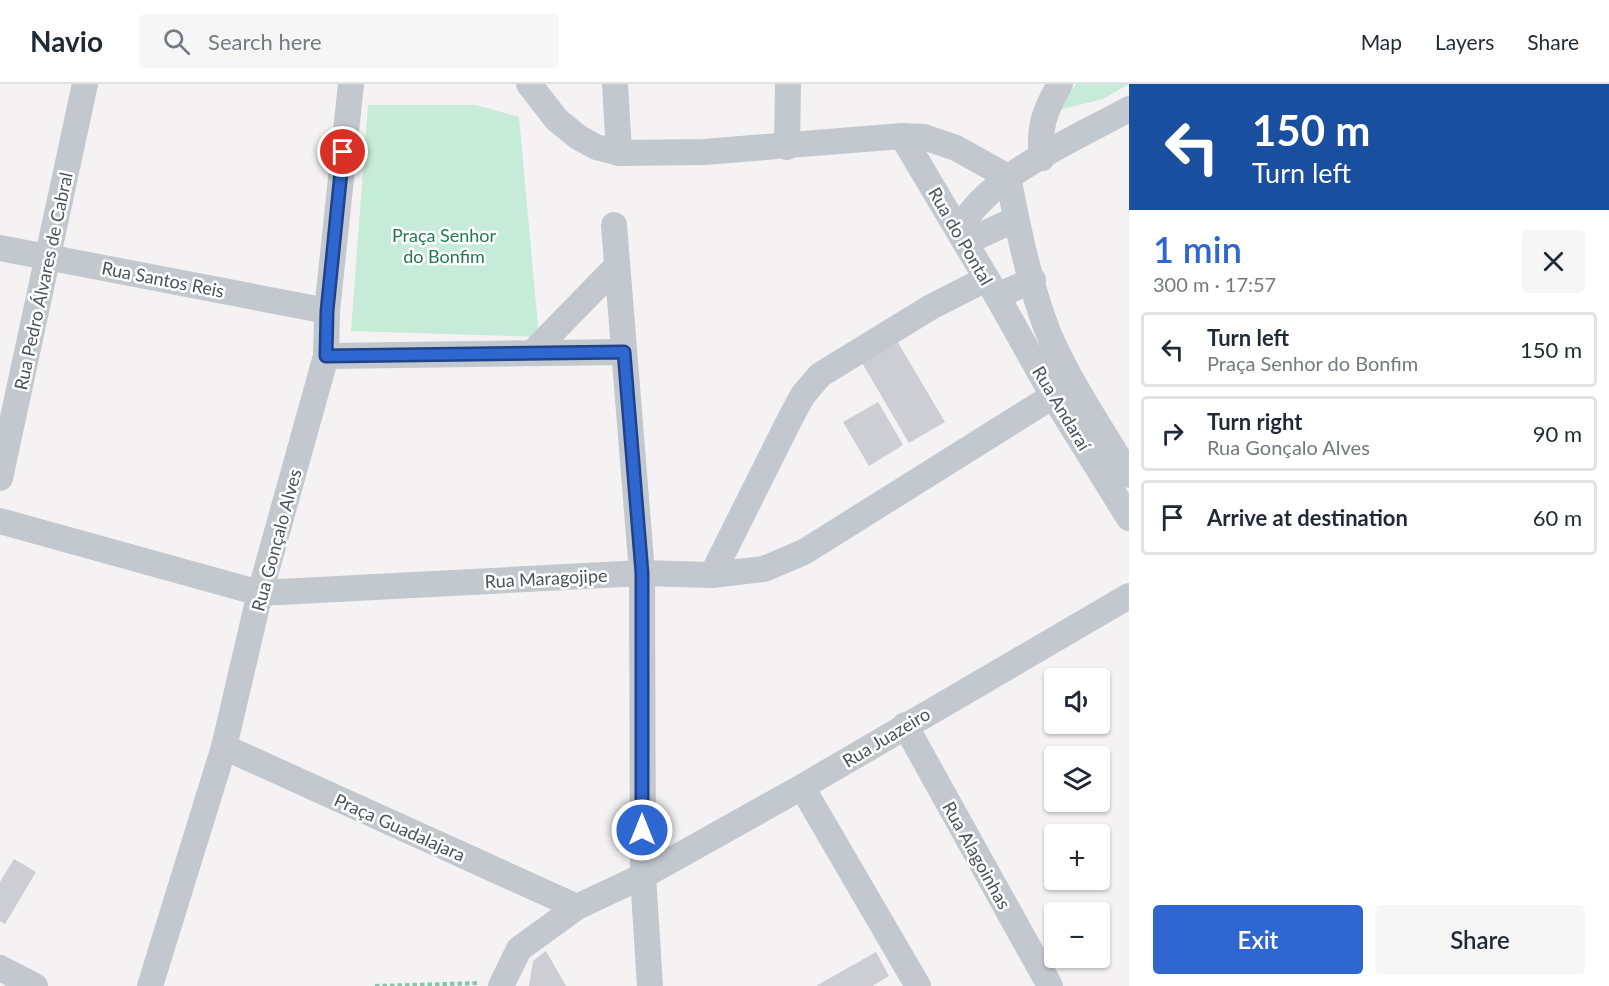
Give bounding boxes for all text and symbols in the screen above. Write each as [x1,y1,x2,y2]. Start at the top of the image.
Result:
search box [139,14,559,68]
text: Navio [30,24,103,58]
icon: search [160,25,193,58]
text: Search here [208,28,322,55]
text: Map [1361,29,1402,54]
text: Layers [1435,29,1494,54]
text: Share [1527,29,1579,54]
text: 150 m [1252,105,1370,155]
icon: left [1153,108,1231,186]
pin [317,126,368,177]
icon: arrive [326,135,359,168]
text: Turn left [1252,156,1351,189]
street label: Rua Pedro Álvares de Cabral [9,170,77,392]
street label: Rua do Pontal [924,183,998,289]
park label: Praça Senhor do Bonfim [392,224,497,267]
text: 1 min [1153,227,1242,271]
button: close [1522,230,1585,293]
street label: Rua Santos Reis [100,256,226,302]
text: 300 m · 17:57 [1153,272,1276,296]
text: Turn left [1207,324,1289,351]
icon: left [1156,333,1189,366]
text: 150 m [1520,336,1582,363]
text: Praça Senhor do Bonfim [1207,351,1418,375]
street label: Rua Andaraí [1028,362,1096,455]
text: Turn right [1207,408,1302,435]
icon: right [1156,417,1189,450]
text: 90 m [1533,420,1582,447]
text: Rua Gonçalo Alves [1207,435,1370,459]
street label: Rua Gonçalo Alves [246,466,306,614]
icon: arrive [1156,501,1189,534]
text: Arrive at destination [1207,504,1408,531]
text: 60 m [1533,504,1582,531]
street label: Rua Maragojipe [484,564,608,592]
map controls [1044,668,1110,968]
button: sound [1044,668,1110,734]
street label: Rua Juazeiro [838,702,934,772]
button: layers [1044,746,1110,812]
street label: Praça Guadalajara [331,788,469,866]
street label: Rua Alagoinhas [938,797,1016,913]
position arrow [610,798,674,862]
button: + [1044,824,1110,890]
button: − [1044,902,1110,968]
button: Exit [1153,905,1363,974]
button: Share [1375,905,1585,974]

